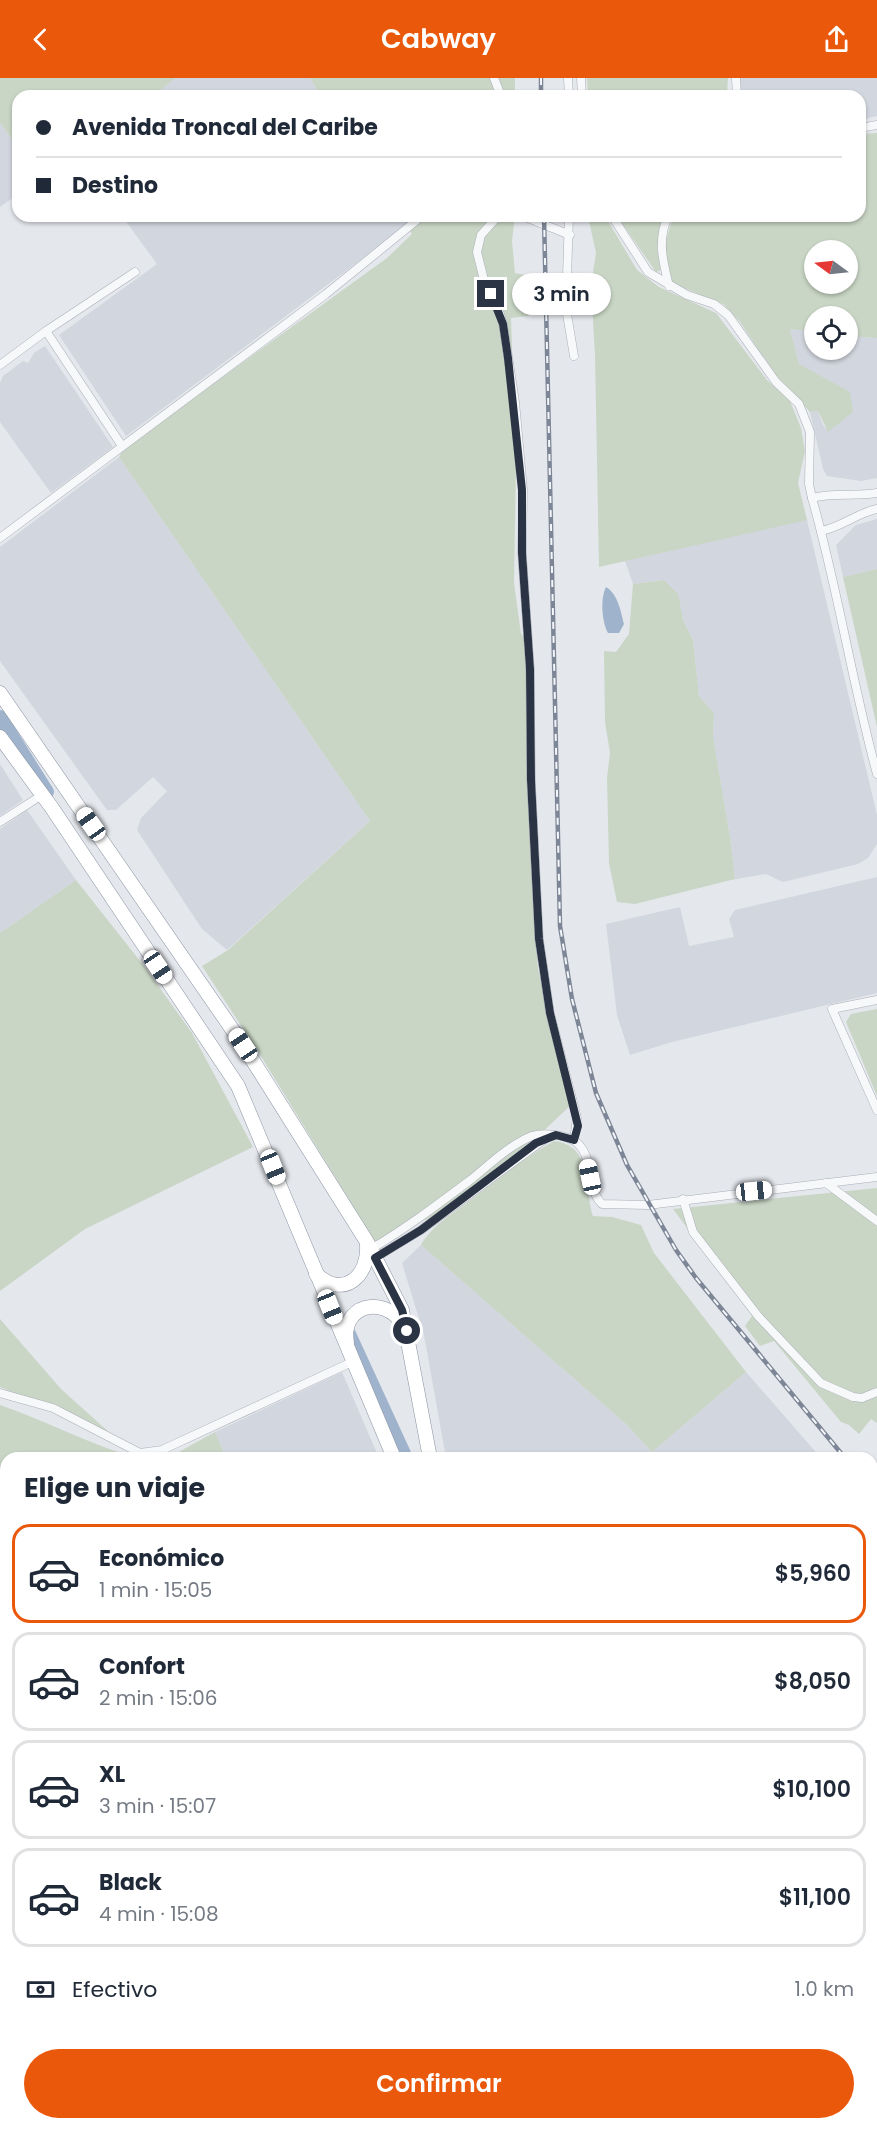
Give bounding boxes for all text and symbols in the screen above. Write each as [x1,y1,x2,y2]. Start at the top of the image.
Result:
text: Cabway [381,20,496,57]
icon: back [24,23,57,56]
icon: share [820,23,853,56]
text: Avenida Troncal del Caribe [72,112,378,143]
text: Destino [72,170,158,201]
north arrow [804,240,858,294]
map controls [804,240,858,360]
callout: 3 min [512,273,611,315]
route end [477,280,504,307]
text: 3 min [533,280,590,308]
button: locate [804,306,858,360]
car [73,804,109,844]
car [140,947,176,987]
car [225,1025,261,1065]
car [258,1147,288,1187]
car [577,1158,603,1196]
car [735,1180,773,1202]
car [315,1287,345,1327]
route start [393,1317,420,1344]
text: Elige un viaje [24,1469,205,1506]
text: Económico [99,1543,224,1574]
icon: car [27,1547,81,1601]
text: $5,960 [775,1558,851,1589]
text: 1 min · 15:05 [99,1576,212,1604]
text: Confort [99,1651,185,1682]
icon: car [27,1655,81,1709]
text: $8,050 [774,1666,851,1697]
text: 2 min · 15:06 [99,1684,218,1712]
text: XL [99,1759,125,1790]
icon: car [27,1763,81,1817]
text: $10,100 [772,1774,851,1805]
text: 3 min · 15:07 [99,1792,216,1820]
text: Black [99,1867,162,1898]
icon: car [27,1871,81,1925]
text: $11,100 [779,1882,851,1913]
text: 4 min · 15:08 [99,1900,219,1928]
icon: cash [24,1973,57,2006]
text: Efectivo [72,1974,157,2005]
text: 1.0 km [795,1975,854,2003]
button: Confirmar [24,2049,854,2118]

